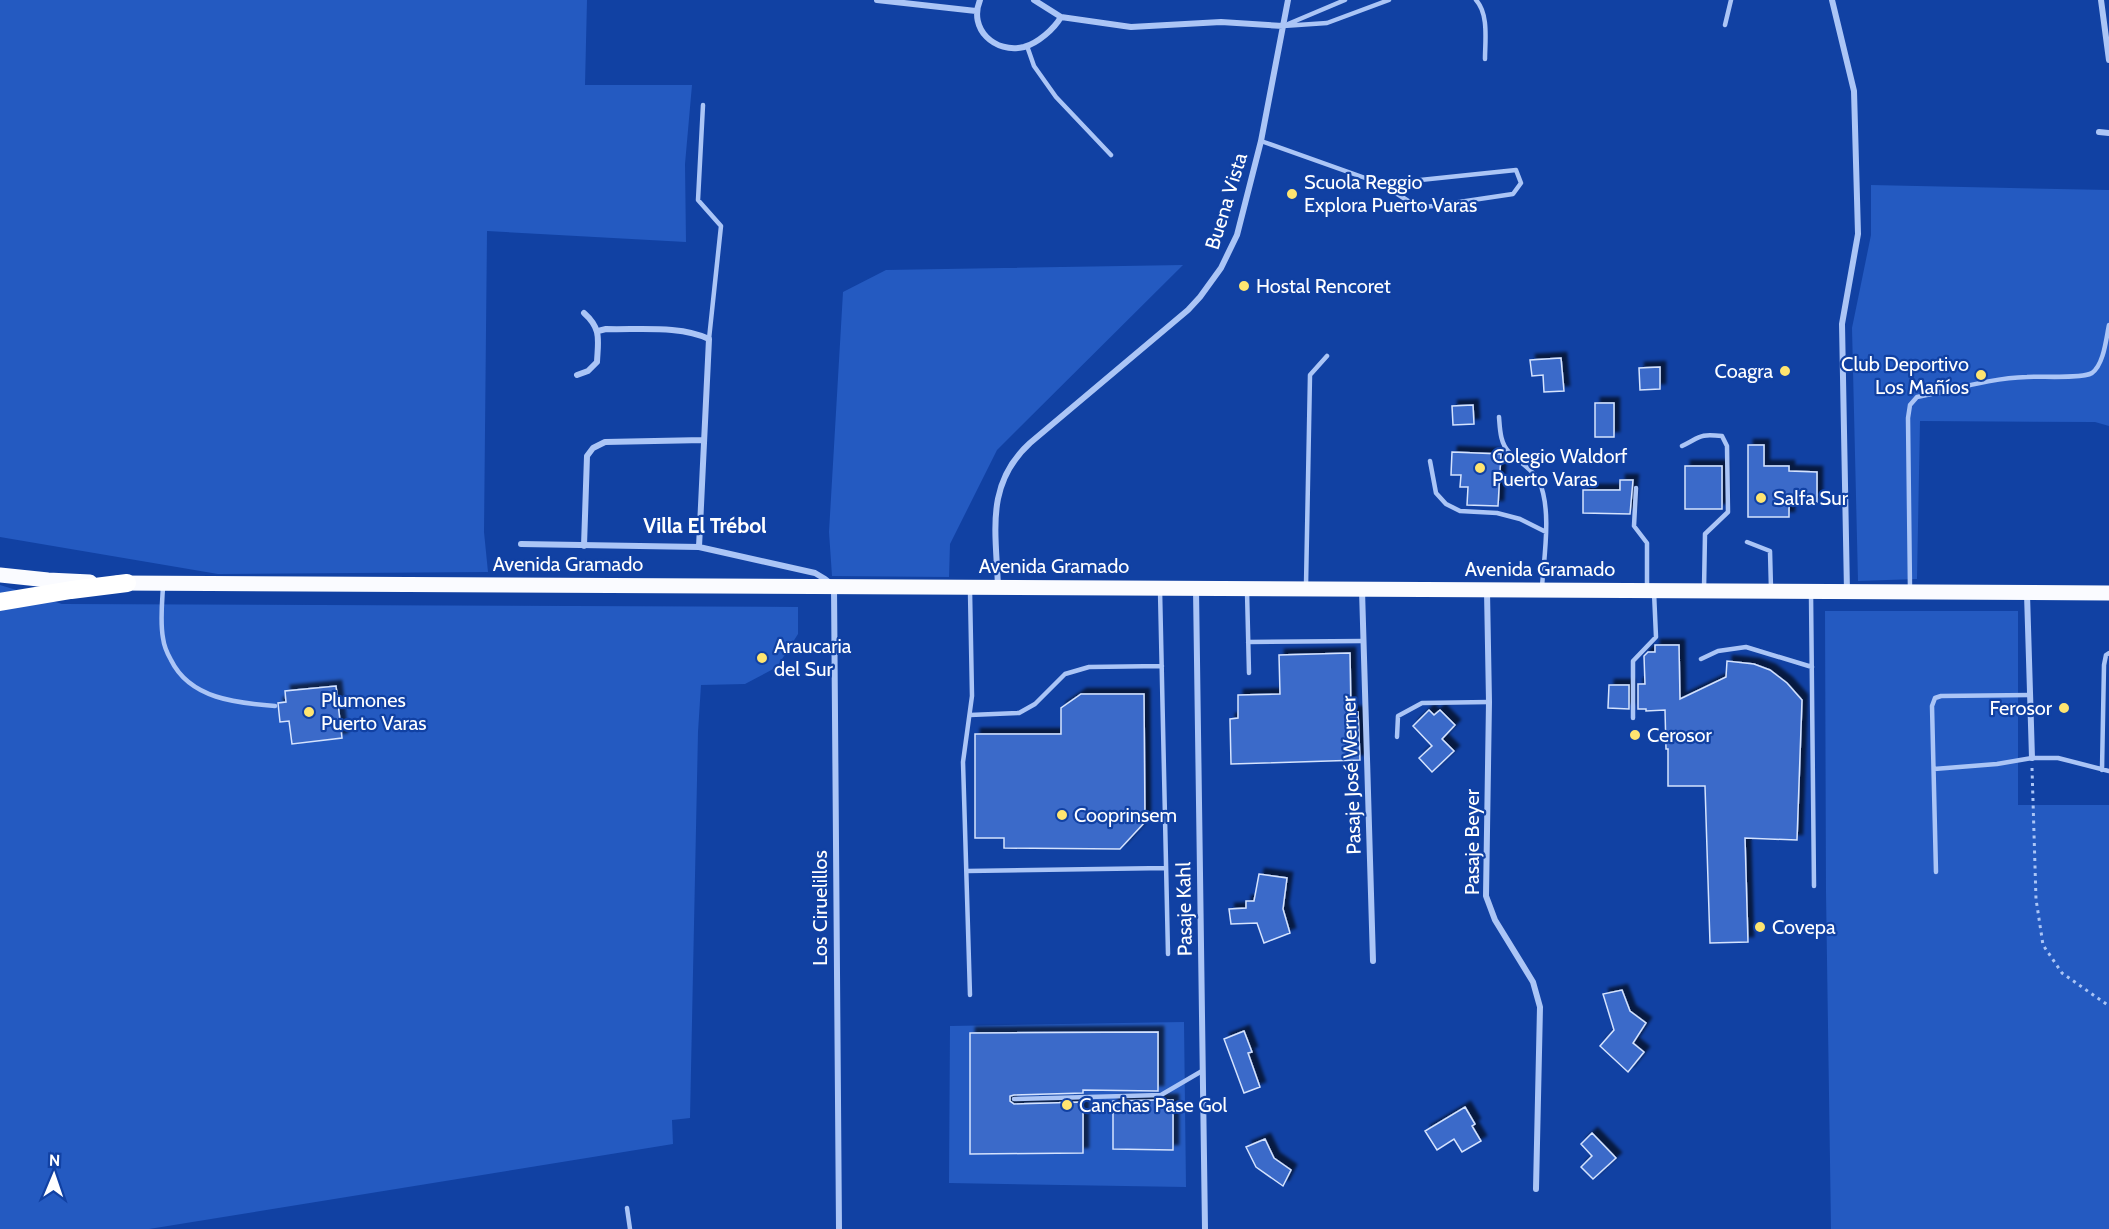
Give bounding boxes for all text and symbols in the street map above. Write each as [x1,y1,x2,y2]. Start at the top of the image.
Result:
street label: Buena Vista [1200,149,1252,252]
place label: Scuola Reggio Explora Puerto Varas [1304,170,1477,217]
marker: Scuola Reggio Explora Puerto Varas [1285,187,1299,201]
place label: Hostal Rencoret [1256,274,1391,298]
marker: Hostal Rencoret [1237,279,1251,293]
place label: Club Deportivo Los Mañíos [1841,352,1969,399]
place label: Coagra [1715,359,1773,383]
marker: Coagra [1778,364,1792,378]
marker: Club Deportivo Los Mañíos [1974,368,1988,382]
place label: Colegio Waldorf Puerto Varas [1492,444,1628,491]
marker: Colegio Waldorf Puerto Varas [1473,461,1487,475]
place label: Salfa Sur [1773,486,1849,510]
marker: Salfa Sur [1754,491,1768,505]
district label: Villa El Trébol [643,513,767,538]
street label: Avenida Gramado [493,552,643,576]
street label: Avenida Gramado [979,554,1129,578]
street label: Avenida Gramado [1465,557,1615,581]
place label: Araucaria del Sur [774,634,852,681]
marker: Araucaria del Sur [755,651,769,665]
place label: Plumones Puerto Varas [321,688,427,735]
street label: Pasaje José Werner [1336,695,1366,855]
place label: Ferosor [1990,696,2053,720]
marker: Ferosor [2057,701,2071,715]
marker: Plumones Puerto Varas [302,705,316,719]
place label: Cerosor [1647,723,1713,747]
marker: Cerosor [1628,728,1642,742]
street label: Pasaje Beyer [1460,788,1484,895]
place label: Cooprinsem [1074,803,1177,827]
marker: Cooprinsem [1055,808,1069,822]
street label: Los Ciruelillos [808,850,832,966]
street label: Pasaje Kahl [1171,861,1197,956]
place label: Covepa [1772,915,1836,939]
marker: Covepa [1753,920,1767,934]
place label: Canchas Pase Gol [1079,1093,1228,1117]
marker: Canchas Pase Gol [1060,1098,1074,1112]
north arrow [24,1145,84,1205]
text: N [49,1151,60,1170]

